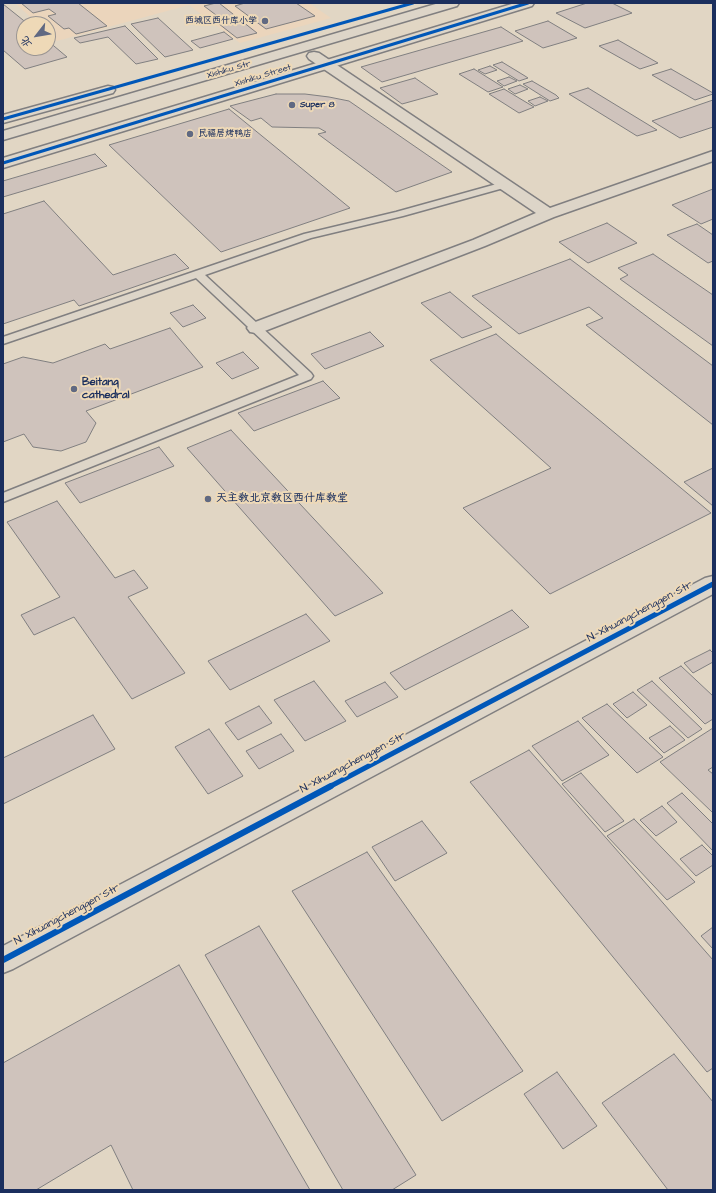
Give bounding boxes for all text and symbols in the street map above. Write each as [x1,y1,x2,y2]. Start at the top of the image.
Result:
north arrow [16,16,56,56]
place label: 西城区西什库小学 [185,16,257,26]
marker: 西城区西什库小学 [260,16,270,26]
text: 北 [17,33,35,51]
street label: Xishiku Str [206,59,252,81]
street label: Xishiku Street [233,62,293,90]
marker: Super 8 [287,100,297,110]
place label: Super 8 [300,100,335,110]
marker: 民福居烤鸭店 [185,129,195,139]
place label: 民福居烤鸭店 [198,129,252,139]
place label: Beitang cathedral [82,376,129,402]
marker: Beitang cathedral [69,384,79,394]
place label: 天主教北京教区西什库教堂 [216,492,348,506]
marker: 天主教北京教区西什库教堂 [203,494,213,504]
street label: N. Xihuangchenggen Str [585,579,695,645]
street label: N. Xihuangchenggen Str [298,730,408,796]
street label: N. Xihuangchenggen Str [12,882,122,948]

